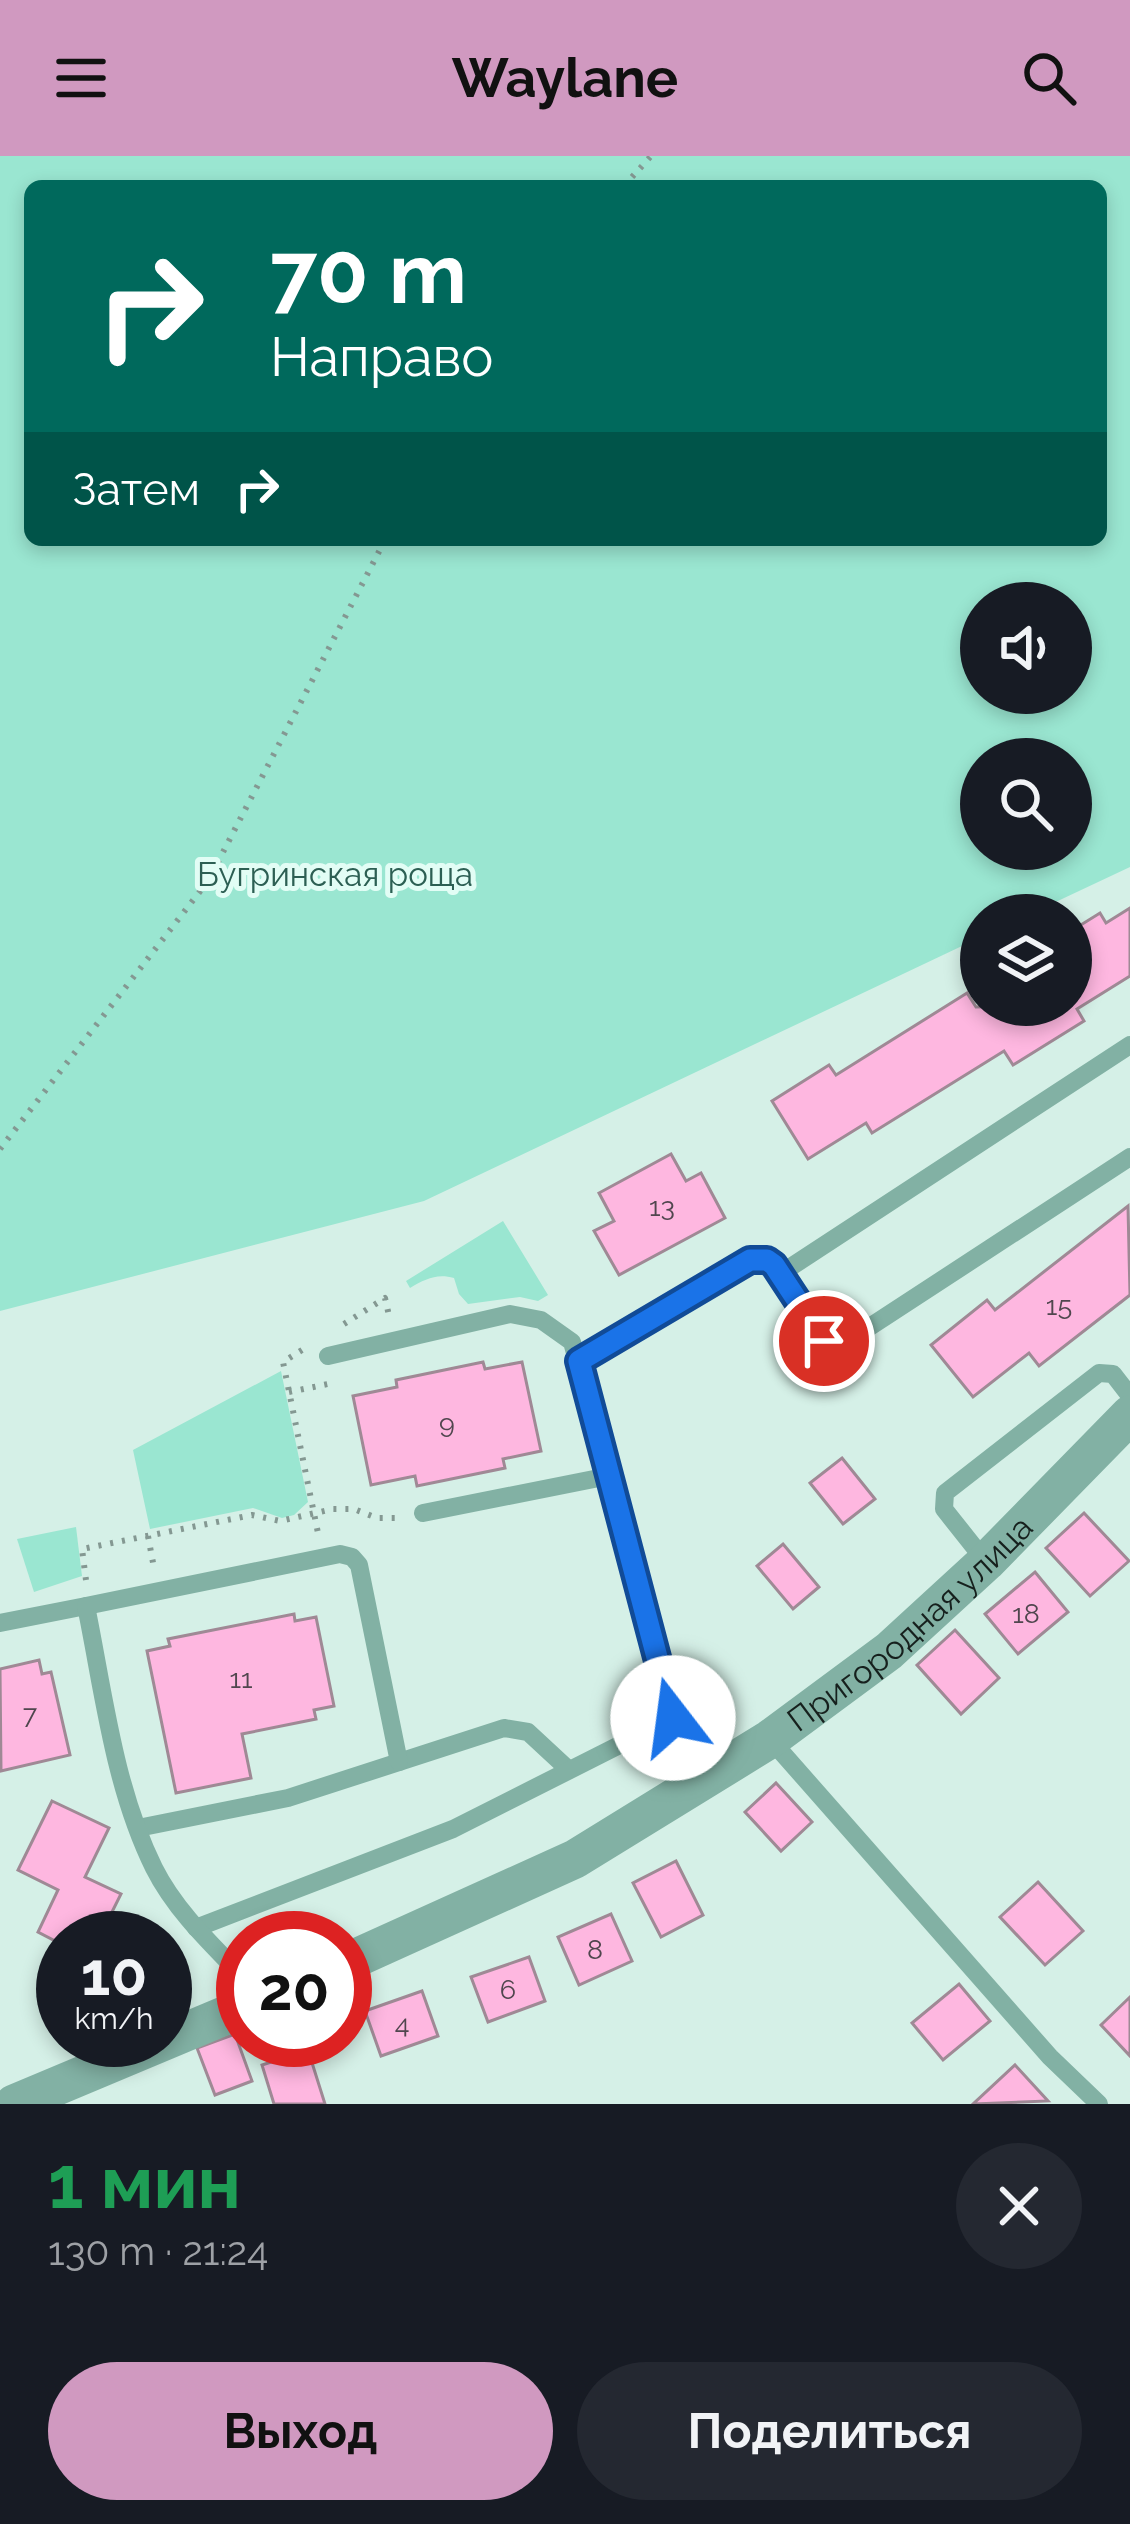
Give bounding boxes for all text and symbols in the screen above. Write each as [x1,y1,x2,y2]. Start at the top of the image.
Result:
icon: menu [48,45,114,111]
icon: search [1016,45,1082,111]
text: Waylane [452,46,678,110]
text: 70 m [270,224,467,323]
icon: right [72,228,228,384]
text: Направо [270,325,493,389]
icon: right [224,456,290,522]
text: Затем [72,463,200,516]
map controls [960,582,1092,1026]
button: sound [960,582,1092,714]
button: search [960,738,1092,870]
park label: Бугринская роща [197,855,473,894]
button: layers [960,894,1092,1026]
house number: 13 [649,1191,675,1222]
pin [773,1290,875,1392]
house number: 15 [1046,1290,1072,1321]
icon: arrive [791,1308,857,1374]
house number: 9 [439,1408,455,1439]
street label: Пригородная улица [779,1507,1040,1739]
house number: 18 [1012,1598,1040,1629]
position arrow [610,1655,736,1781]
house number: 11 [229,1663,253,1694]
house number: 7 [23,1699,38,1730]
speed limit sign: 20 [216,1911,372,2067]
house number: 8 [587,1934,603,1965]
text: 10 [81,1939,147,2009]
house number: 6 [500,1974,516,2005]
text: km/h [74,2001,154,2036]
house number: 4 [395,2008,409,2039]
text: 1 мин [48,2140,241,2225]
button: close [956,2143,1082,2269]
text: 130 m · 21:24 [48,2228,268,2274]
button: Выход [48,2362,553,2500]
button: Поделиться [577,2362,1082,2500]

